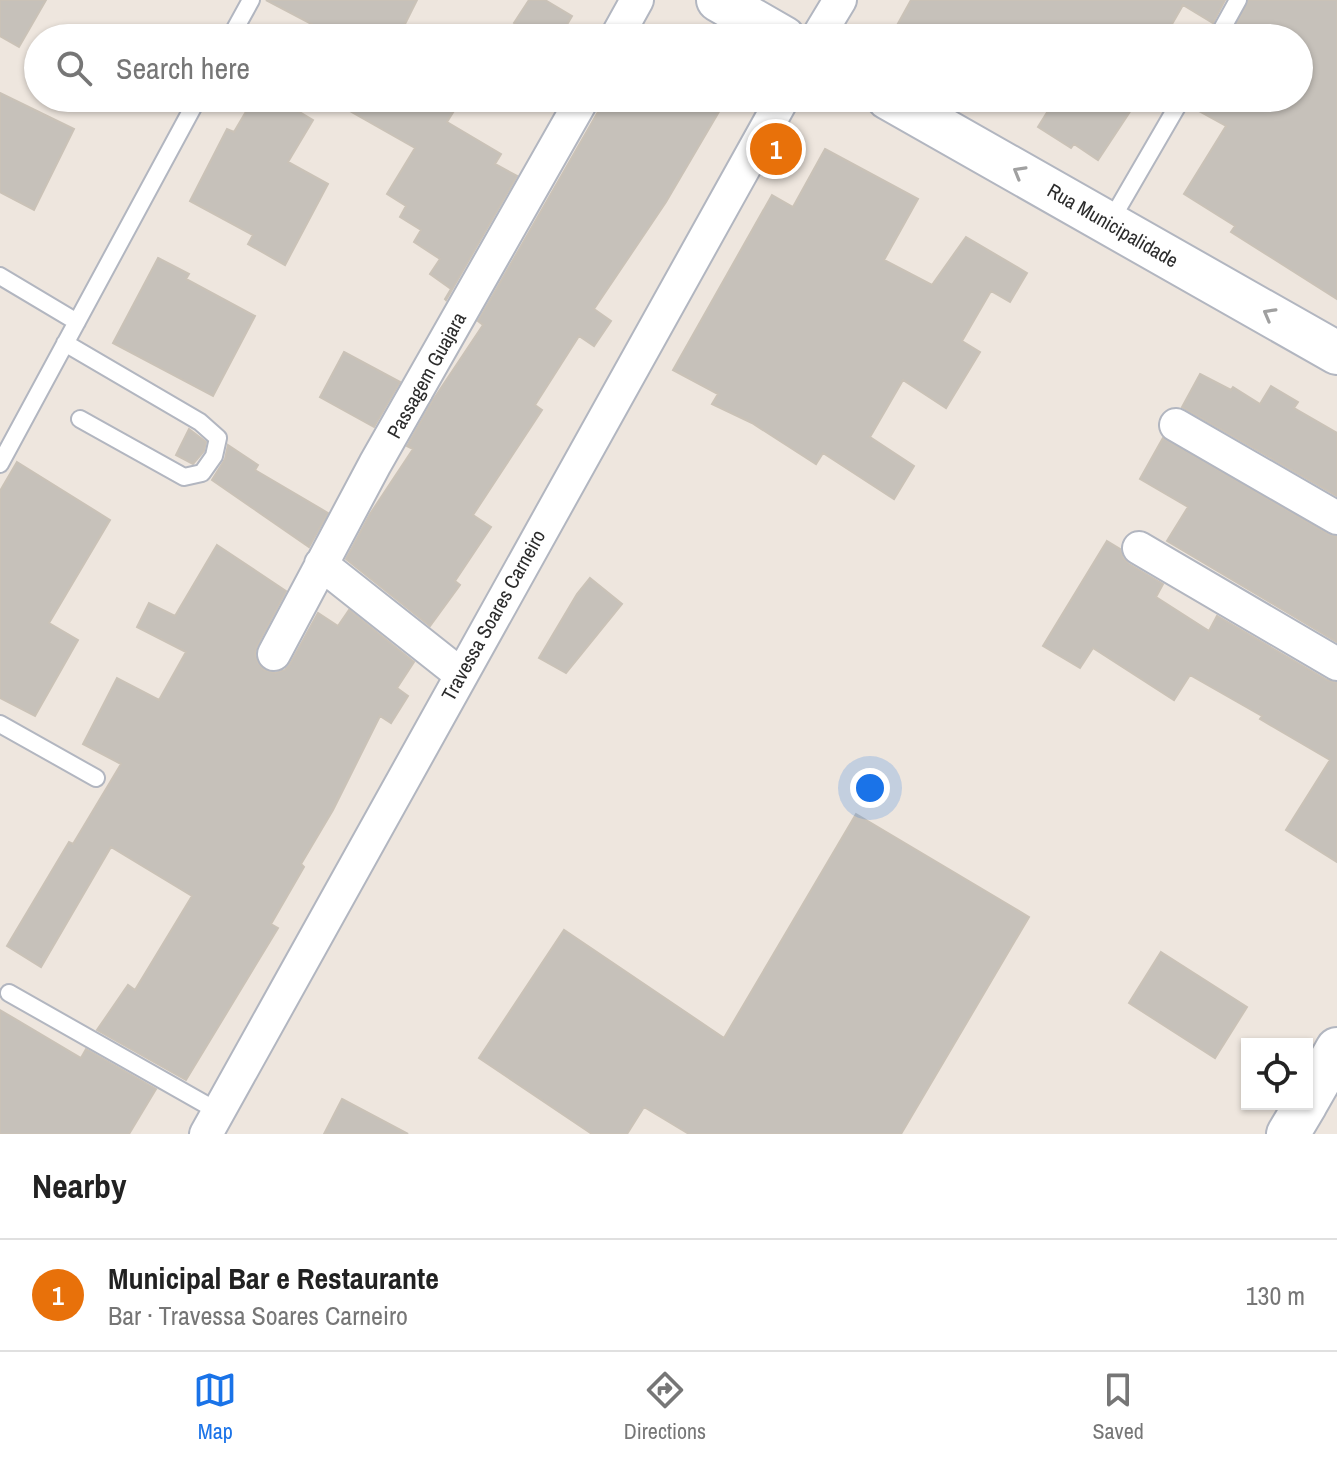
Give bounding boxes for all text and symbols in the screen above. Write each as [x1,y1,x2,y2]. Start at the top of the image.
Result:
search box [24,24,1313,112]
icon: search [52,46,96,90]
text: Search here [116,48,250,88]
pin: 1 [750,119,802,179]
one-way arrow [1013,166,1027,182]
street label: Rua Municipalidade [1043,177,1183,273]
street label: Passagem Guajara [380,307,472,443]
one-way arrow [1263,308,1278,324]
street label: Travessa Soares Carneiro [435,525,551,705]
your location [850,768,890,808]
map controls [1241,1038,1313,1110]
button: locate [1241,1038,1313,1110]
text: Nearby [32,1163,127,1209]
text: Municipal Bar e Restaurante [108,1258,439,1298]
text: 1 [52,1278,64,1313]
text: 130 m [1246,1278,1305,1313]
text: Bar · Travessa Soares Carneiro [108,1298,408,1333]
tab: Map [193,1368,237,1446]
tab: Directions [624,1368,706,1446]
tab: Saved [1093,1368,1144,1446]

